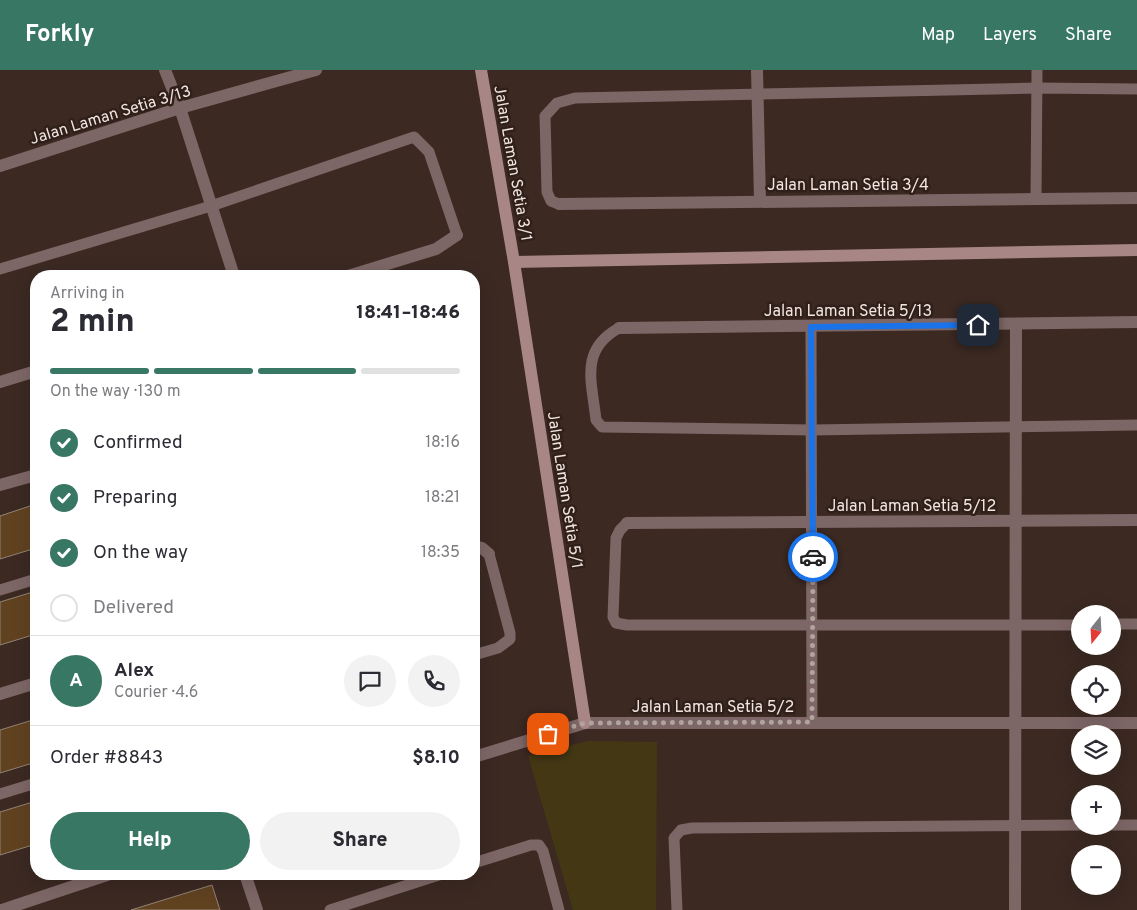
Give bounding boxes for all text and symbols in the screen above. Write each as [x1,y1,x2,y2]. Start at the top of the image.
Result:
text: Forkly [25,20,94,50]
text: Map [921,24,955,47]
text: Layers [983,24,1037,47]
text: Share [1065,24,1112,47]
street label: Jalan Laman Setia 3/13 [28,82,194,150]
street label: Jalan Laman Setia 3/1 [488,84,536,243]
street label: Jalan Laman Setia 3/4 [767,176,929,196]
text: Arriving in [50,284,125,304]
text: 18:41–18:46 [356,301,460,325]
street label: Jalan Laman Setia 5/13 [764,302,932,322]
text: 2 min [50,303,135,343]
pin [957,304,999,346]
icon: home [964,311,992,339]
text: On the way · 130 m [50,382,181,402]
street label: Jalan Laman Setia 5/1 [542,410,586,570]
icon: check [50,429,78,457]
text: Confirmed [93,431,183,455]
text: 18:16 [425,433,460,453]
icon: check [50,484,78,512]
text: Preparing [93,486,177,510]
text: 18:21 [425,488,460,508]
street label: Jalan Laman Setia 5/12 [828,497,996,517]
courier [788,532,838,582]
icon: check [50,539,78,567]
text: On the way [93,541,188,565]
text: 18:35 [421,543,460,563]
icon: car [799,543,827,571]
text: Delivered [93,596,174,620]
north arrow [1071,605,1121,655]
map controls [1071,605,1121,895]
button: chat [344,655,396,707]
button: phone [408,655,460,707]
text: Alex [114,659,154,683]
button: locate [1071,665,1121,715]
text: A [69,669,83,693]
text: Courier · 4.6 [114,683,198,703]
street label: Jalan Laman Setia 5/2 [632,698,794,718]
pin [527,713,569,755]
icon: bag [534,720,562,748]
button: layers [1071,725,1121,775]
text: Order #8843 [50,746,163,770]
text: $8.10 [412,746,460,770]
button: + [1071,785,1121,835]
button: Help [50,812,250,870]
button: Share [260,812,460,870]
button: − [1071,845,1121,895]

